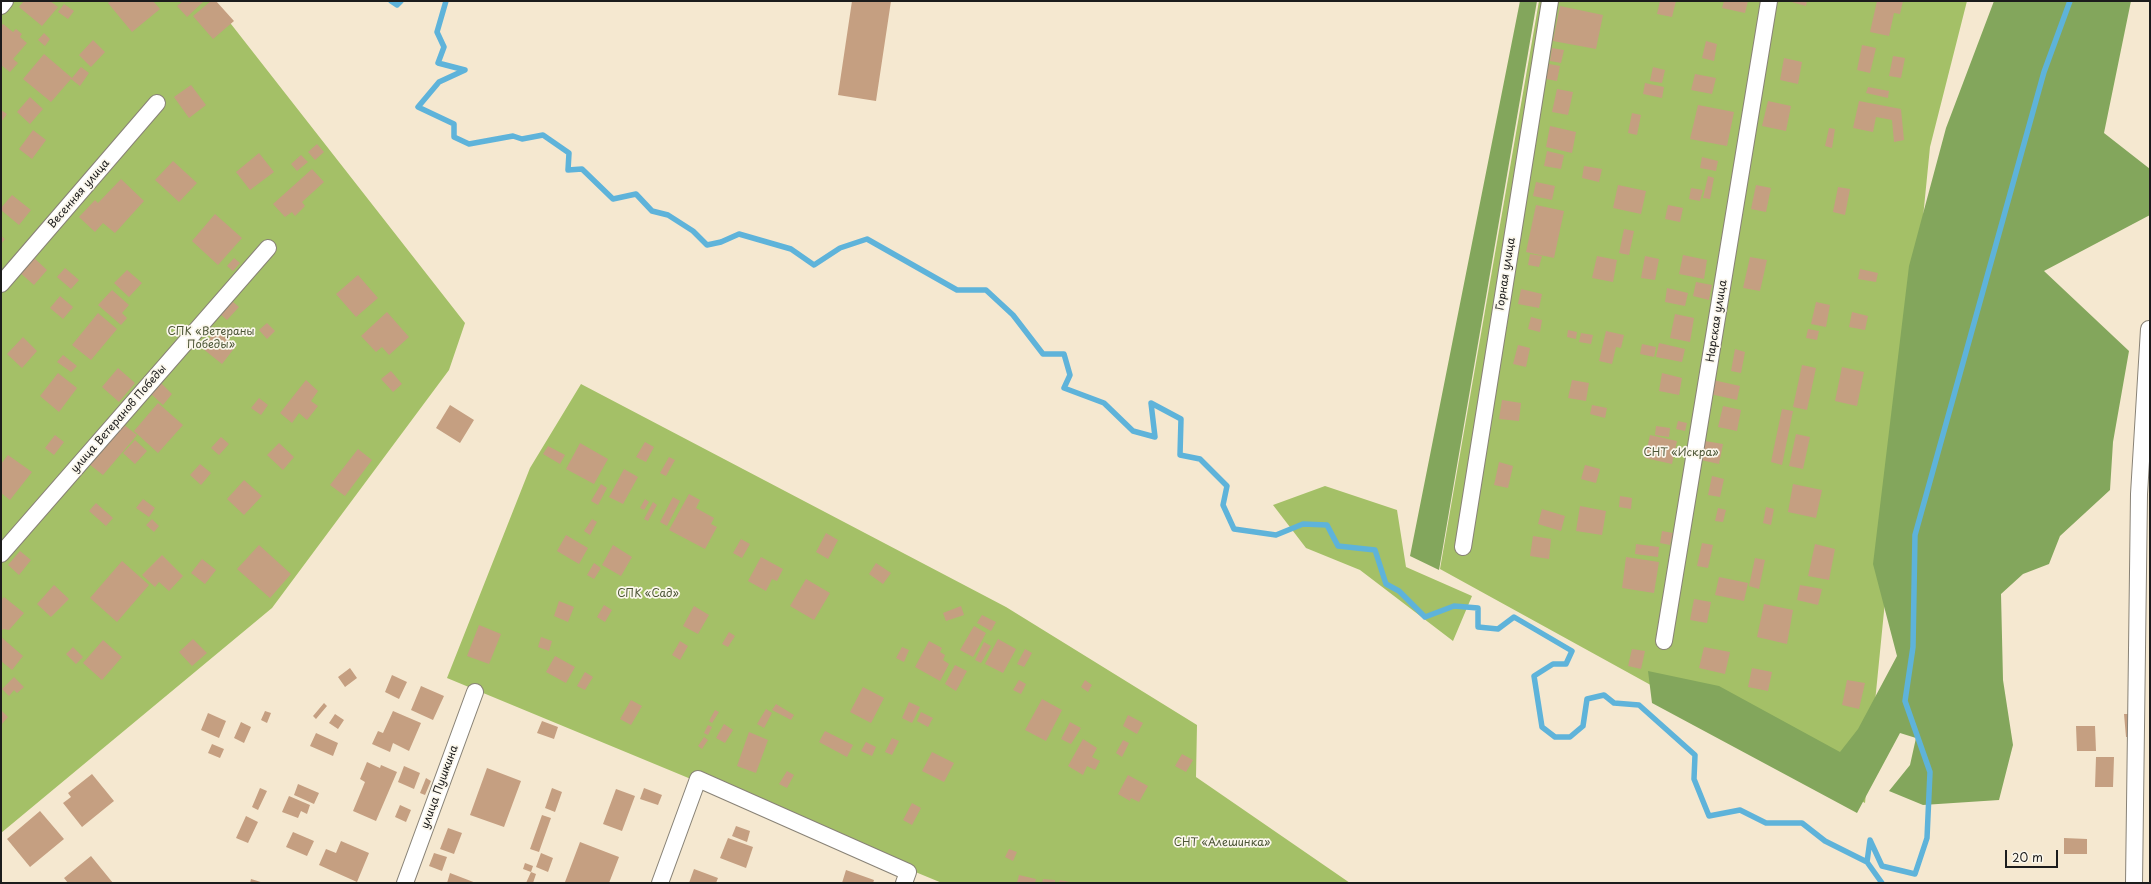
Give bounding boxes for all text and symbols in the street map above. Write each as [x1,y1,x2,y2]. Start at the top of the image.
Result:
street label: Весенняя улица [46,157,112,231]
street label: Горная улица [1494,237,1518,311]
street label: Нарская улица [1704,279,1730,363]
park label: СПК «Ветераны Победы» [168,325,254,351]
street label: улица Ветеранов Победы [69,362,169,476]
park label: СНТ «Искра» [1643,446,1719,460]
park label: СПК «Сад» [617,587,679,601]
street label: улица Пушкина [419,743,461,831]
park label: СНТ «Алешинка» [1174,836,1270,850]
scale bar [2007,842,2060,868]
text: 20 m [2012,848,2043,866]

